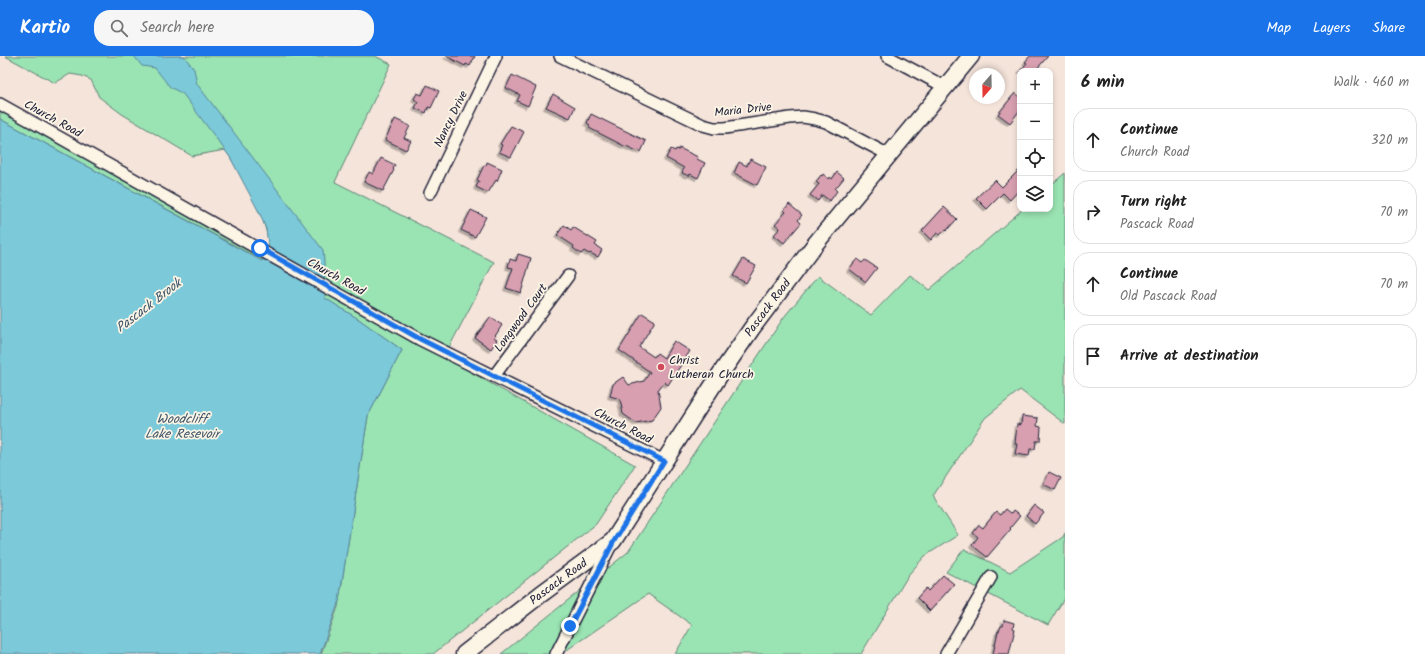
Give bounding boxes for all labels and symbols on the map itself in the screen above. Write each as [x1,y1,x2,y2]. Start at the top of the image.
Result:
north arrow [969,68,1005,104]
street label: Nancy Drive [429,87,473,151]
street label: Church Road [20,95,86,143]
street label: Maria Drive [713,97,773,122]
route start [251,239,269,257]
street label: Church Road [303,253,369,301]
water label: Pascack Brook [112,273,188,338]
street label: Pascack Road [739,274,796,340]
street label: Longwood Court [490,279,553,356]
place label: Christ Lutheran Church [669,351,754,384]
marker: Christ Lutheran Church [656,362,666,372]
street label: Church Road [590,403,657,449]
water label: Woodcliff Lake Resevoir [145,409,222,445]
street label: Pascack Road [525,553,592,609]
route end [561,617,579,635]

